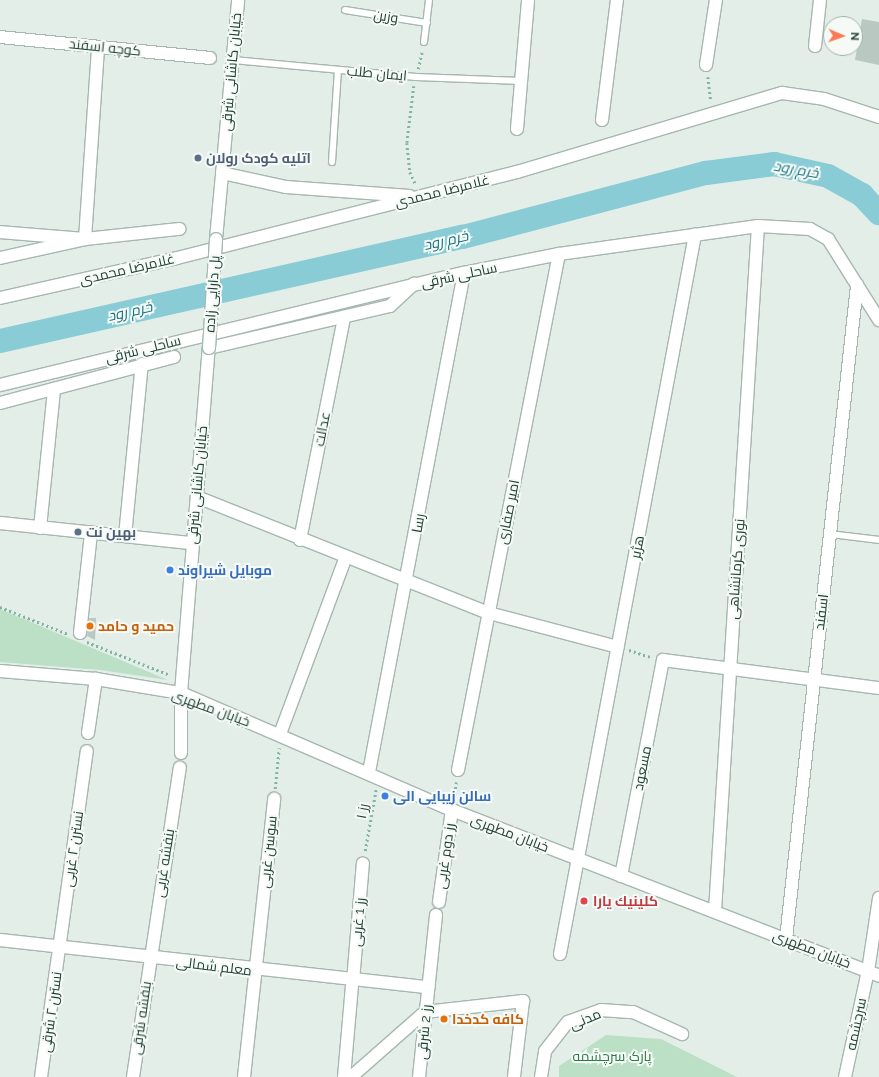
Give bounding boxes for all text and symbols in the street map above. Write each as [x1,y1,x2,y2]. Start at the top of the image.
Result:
street label: وزین [372,6,400,26]
street label: خیابان کاشانی شرقی [217,12,245,132]
north arrow [823,16,863,56]
text: N [848,32,861,41]
street label: کوچه اسفند [68,35,142,59]
street label: ایمان طلب [346,62,408,84]
place label: اتلیه کودک رولان [206,150,311,166]
marker: اتلیه کودک رولان [193,153,203,163]
water label: خرم رود [772,157,820,183]
street label: غلامرضا محمدی [393,171,491,211]
water label: خرم رود [422,227,470,255]
street label: غلامرضا محمدی [78,250,176,288]
street label: پل دارایی زاده [201,255,223,333]
street label: ساحلی شرقی [419,259,499,291]
water label: خرم رود [106,298,154,326]
street label: ساحلی شرقی [103,331,183,367]
street label: عدالت [310,410,334,448]
street label: خیابان کاشانی شرقی [183,425,211,545]
street label: امیر صفاری [494,478,522,546]
street label: رسا [408,512,428,534]
street label: نوری کرمانشاهی [724,518,748,620]
place label: بهین نت [86,524,136,540]
marker: بهین نت [73,527,83,537]
street label: هژبر [627,534,647,560]
place label: موبایل شیراوند [178,562,272,578]
marker: موبایل شیراوند [165,565,175,575]
street label: اسفند [810,593,832,631]
place label: حمید و حامد [98,618,174,634]
marker: حمید و حامد [85,621,95,631]
street label: خیابان مطهری [169,686,253,730]
street label: مسعود [629,744,655,792]
place label: سالن زیبایی الی [393,788,491,804]
marker: سالن زیبایی الی [380,791,390,801]
street label: رز ۱ [352,802,372,820]
street label: نسترن ۲ غربی [59,810,87,888]
street label: خیابان مطهری [469,810,551,856]
street label: سوسن غربی [256,815,280,889]
street label: رز دوم غربی [432,822,458,890]
street label: بنفشه غربی [150,828,178,898]
place label: كلينيك يارا [593,893,658,909]
marker: كلينيك يارا [578,895,590,907]
street label: رز 1 غربی [347,897,369,947]
street label: خیابان مطهری [771,926,853,972]
street label: معلم شمالی [175,953,253,979]
street label: نسترن ۲ شرقی [37,970,65,1054]
street label: بنفشه شرقی [128,980,154,1056]
street label: سرچشمه [842,996,870,1052]
street label: رز 2 شرقی [413,1004,435,1060]
street label: مدنی [567,1005,603,1033]
place label: کافه کدخدا [452,1011,524,1027]
marker: کافه کدخدا [439,1014,449,1024]
park label: پارک سرچشمه [573,1048,651,1064]

